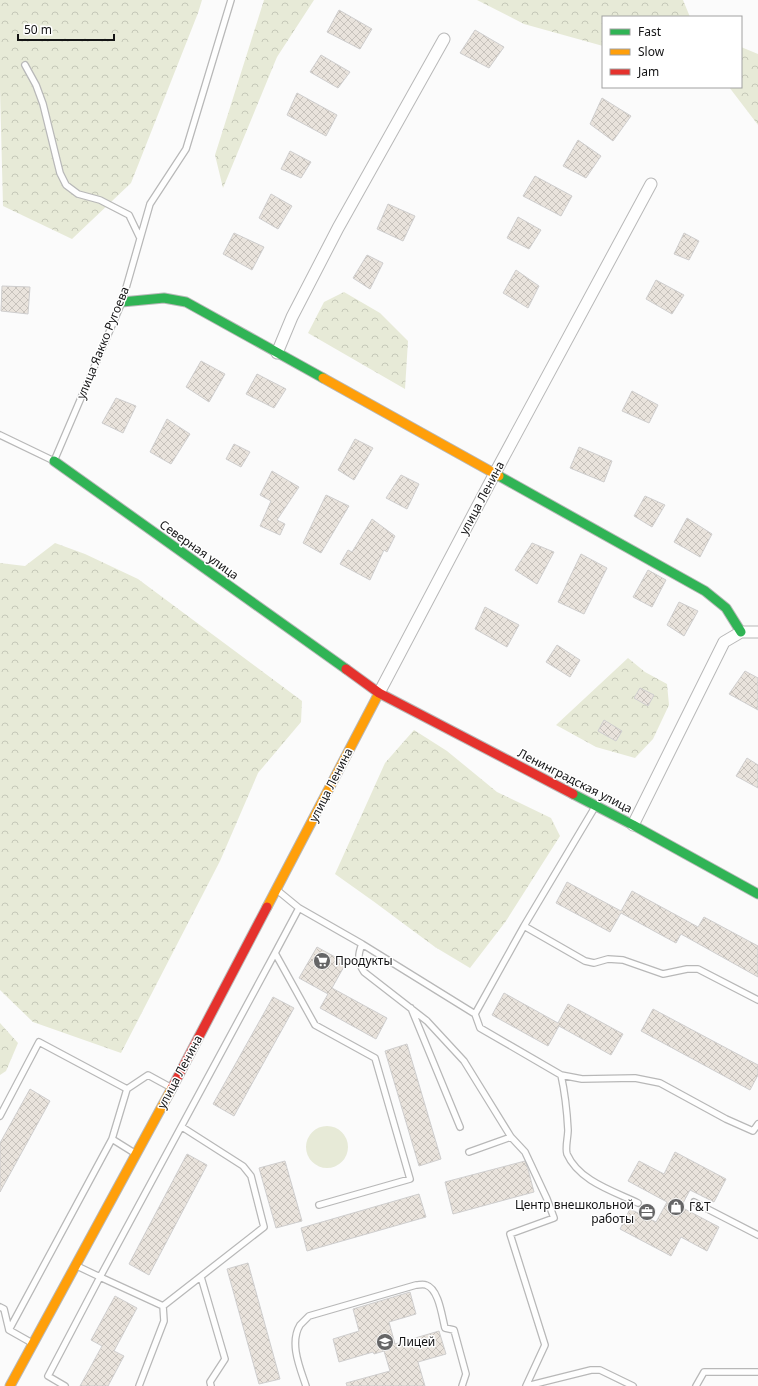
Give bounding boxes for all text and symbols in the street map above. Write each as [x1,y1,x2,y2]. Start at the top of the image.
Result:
scale bar [18,16,114,42]
legend [602,16,742,88]
text: 50 m [24,21,52,38]
text: Fast [638,23,662,40]
text: Slow [638,43,665,60]
text: Jam [637,63,659,80]
street label: улица Яакко Ругоева [72,284,133,402]
street label: улица Ленина [455,458,508,538]
street label: Северная улица [156,516,242,583]
street label: Ленинградская улица [515,744,635,817]
street label: улица Ленина [305,745,357,825]
supermarket icon: Продукты [312,951,332,971]
place label: Продукты [335,952,393,969]
street label: улица Ленина [153,1032,206,1112]
place label: Центр внешкольной работы [515,1196,634,1227]
shop icon: Г&Т [666,1197,686,1217]
place label: Г&Т [689,1198,711,1215]
office icon: Центр внешкольной работы [637,1202,657,1222]
school or university icon: Лицей [375,1332,395,1352]
place label: Лицей [398,1333,435,1350]

